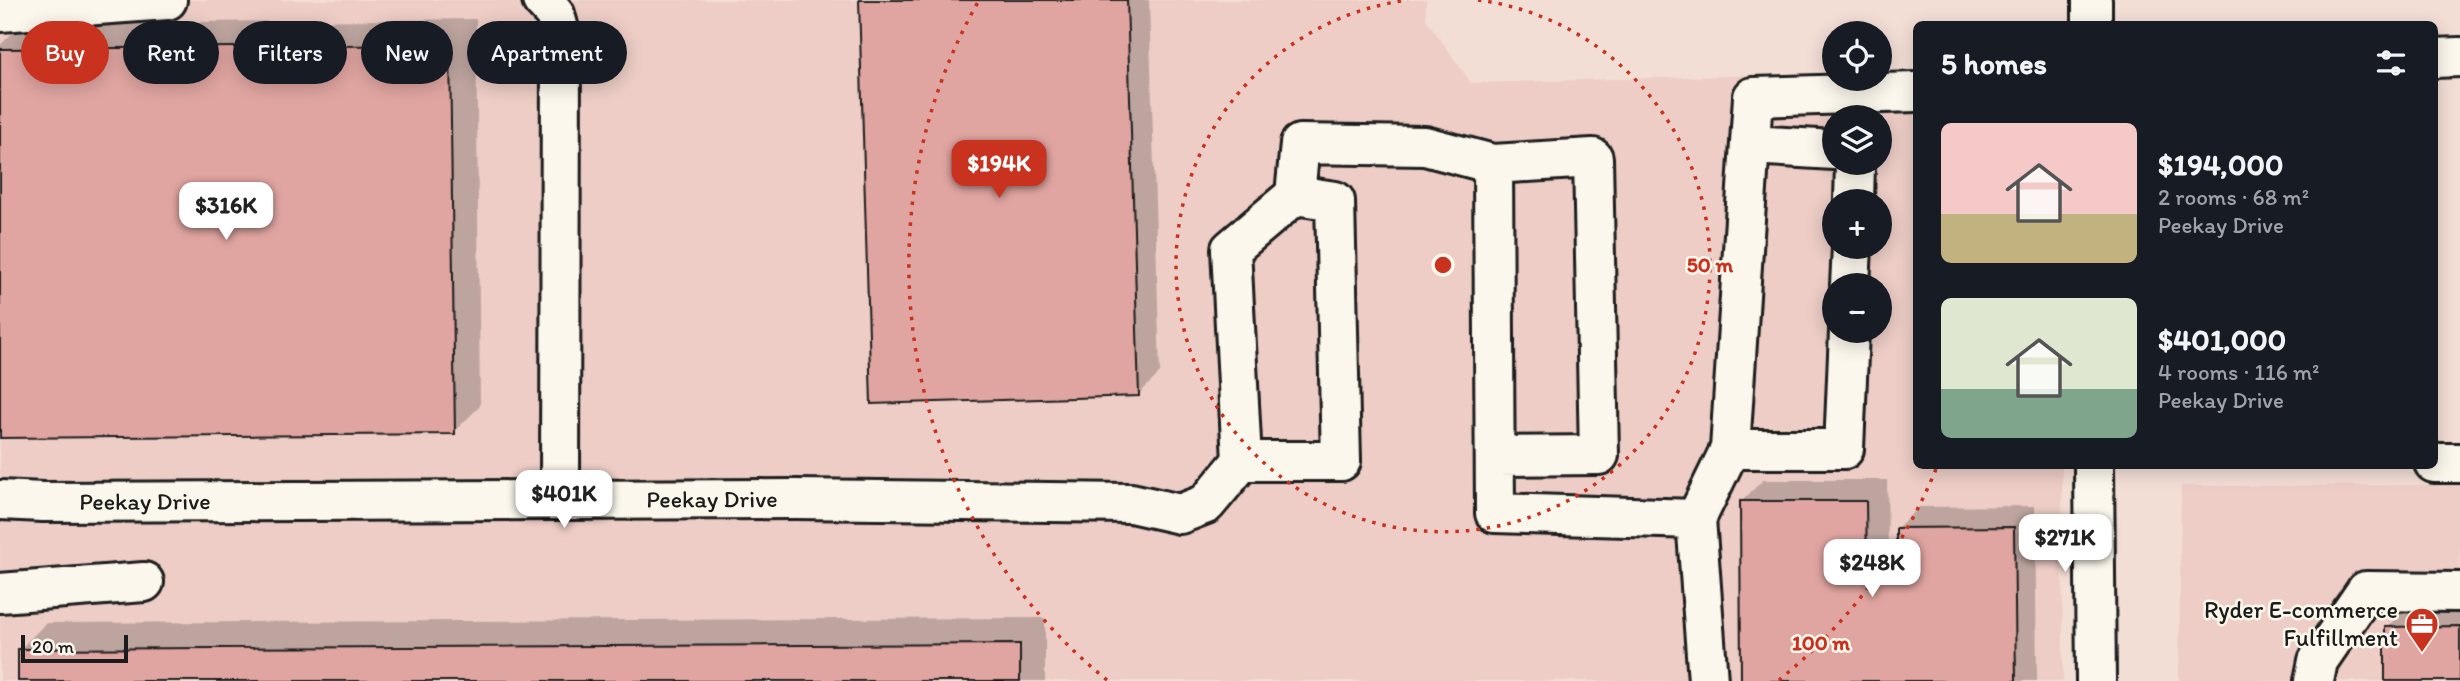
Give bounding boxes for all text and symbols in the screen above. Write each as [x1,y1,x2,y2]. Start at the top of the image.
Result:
chip: Buy [21,21,109,84]
chip: Rent [123,21,219,84]
chip: Filters [233,21,347,84]
chip: New [361,21,453,84]
chip: Apartment [467,21,627,84]
map controls [1822,21,1892,343]
button: locate [1822,21,1892,91]
icon: filters [2372,44,2410,82]
text: 5 homes [1941,45,2047,82]
button: layers [1822,105,1892,175]
pin: $194K [950,140,1048,200]
text: $194,000 [2158,146,2283,183]
text: $194K [968,149,1030,177]
icon: home [1997,151,2081,235]
pin: $316K [177,182,275,242]
text: 2 rooms · 68 m² [2158,183,2309,211]
button: + [1822,189,1892,259]
text: $316K [195,191,257,219]
text: Peekay Drive [2158,211,2284,239]
text: 50 m [1687,252,1734,277]
centre of rings [1431,253,1455,277]
button: − [1822,273,1892,343]
text: $401,000 [2158,321,2286,358]
icon: home [1997,326,2081,410]
text: 4 rooms · 116 m² [2158,358,2320,386]
text: Peekay Drive [2158,386,2284,414]
pin: $401K [515,470,613,530]
text: $401K [531,479,597,507]
street label: Peekay Drive [646,484,778,514]
street label: Peekay Drive [79,486,211,516]
pin: $271K [2016,514,2114,574]
text: $271K [2035,523,2095,551]
pin: $248K [1823,540,1921,599]
text: $248K [1840,548,1904,576]
place label: Ryder E-commerce Fulfillment [2204,595,2398,652]
office icon: Ryder E-commerce Fulfillment [2403,605,2441,654]
text: 100 m [1792,630,1850,655]
scale bar [21,632,128,664]
text: 20 m [32,635,74,658]

